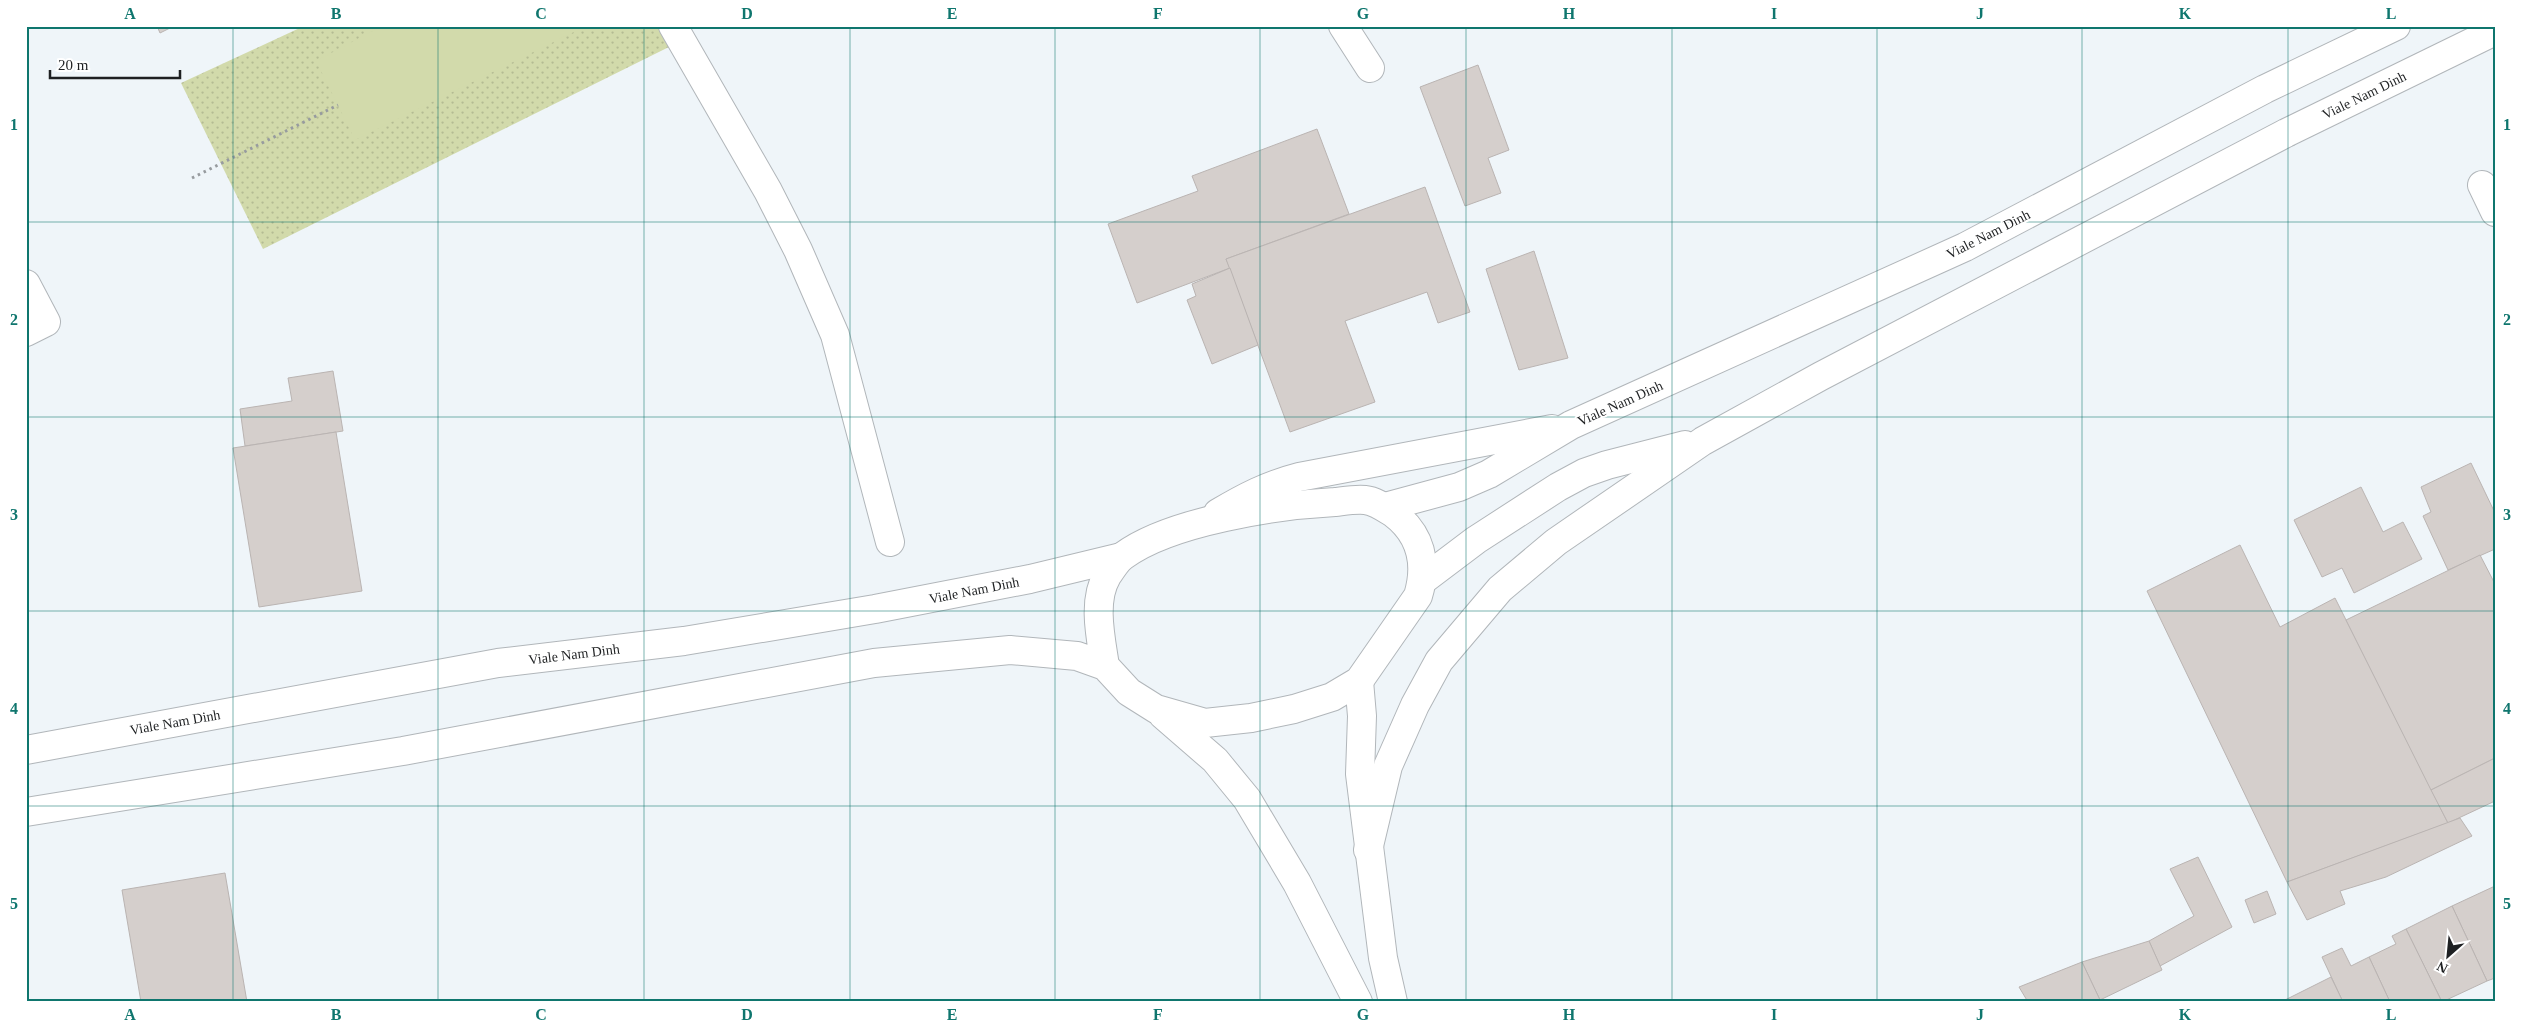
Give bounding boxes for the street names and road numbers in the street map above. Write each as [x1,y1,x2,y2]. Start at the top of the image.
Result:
street label: Viale Nam Dinh [2320,69,2409,122]
street label: Viale Nam Dinh [1944,207,2032,262]
street label: Viale Nam Dinh [1575,378,1665,429]
street label: Viale Nam Dinh [928,574,1021,607]
street label: Viale Nam Dinh [528,641,620,668]
street label: Viale Nam Dinh [129,707,222,738]

